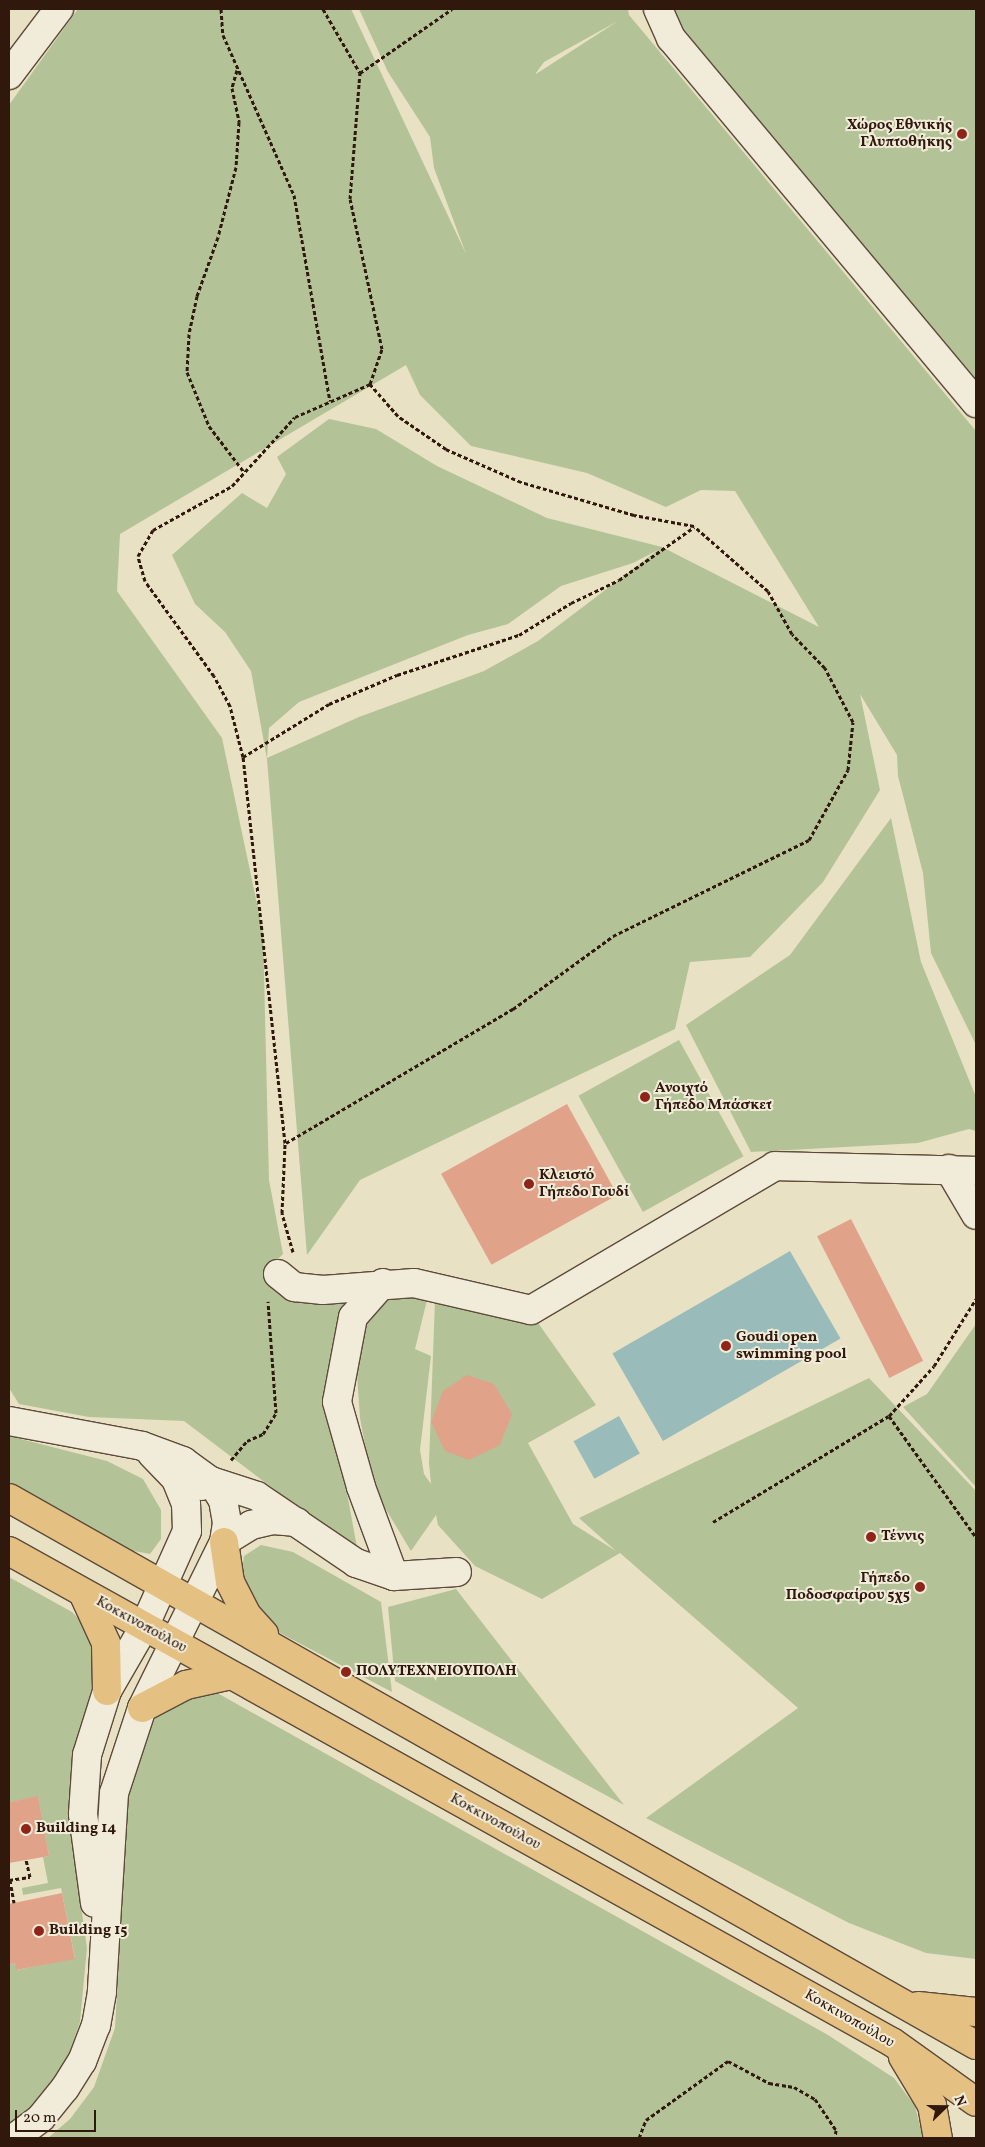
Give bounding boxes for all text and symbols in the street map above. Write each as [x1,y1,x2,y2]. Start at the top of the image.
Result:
place label: Χώρος Εθνικής Γλυπτοθήκης [847,116,952,151]
marker: Χώρος Εθνικής Γλυπτοθήκης [956,128,968,140]
place label: Ανοιχτό Γήπεδο Μπάσκετ [655,1079,772,1114]
marker: Ανοιχτό Γήπεδο Μπάσκετ [639,1091,651,1103]
place label: Κλειστό Γήπεδο Γουδί [539,1166,629,1201]
marker: Κλειστό Γήπεδο Γουδί [523,1178,535,1190]
place label: Goudi open swimming pool [736,1328,847,1363]
marker: Goudi open swimming pool [720,1340,732,1352]
place label: Τέννις [881,1528,924,1546]
marker: Τέννις [865,1531,877,1543]
place label: Γήπεδο Ποδοσφαίρου 5χ5 [786,1569,910,1604]
marker: Γήπεδο Ποδοσφαίρου 5χ5 [914,1581,926,1593]
street label: Κοκκινοπούλου [93,1593,189,1657]
place label: ΠΟΛΥΤΕΧΝΕΙΟΥΠΟΛΗ [356,1663,517,1681]
marker: ΠΟΛΥΤΕΧΝΕΙΟΥΠΟΛΗ [340,1666,352,1678]
street label: Κοκκινοπούλου [447,1790,543,1854]
place label: Building 14 [36,1820,116,1838]
marker: Building 14 [20,1823,32,1835]
place label: Building 15 [49,1922,127,1940]
marker: Building 15 [33,1925,45,1937]
street label: Κοκκινοπούλου [801,1986,897,2052]
north arrow [920,2082,970,2132]
text: N [949,2093,970,2109]
scale bar [18,2100,99,2132]
text: 20 m [23,2108,56,2129]

